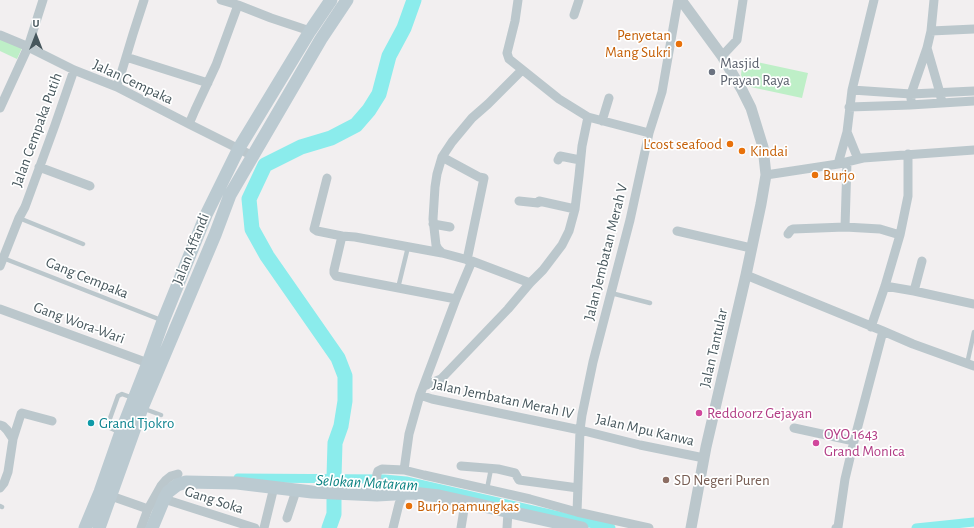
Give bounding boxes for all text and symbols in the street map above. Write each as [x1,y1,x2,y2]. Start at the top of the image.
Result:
north arrow [16,16,56,56]
text: U [32,18,40,29]
place label: Penyetan Mang Sukri [605,26,671,61]
marker: Penyetan Mang Sukri [674,39,684,49]
place label: Masjid Prayan Raya [720,54,790,89]
street label: Jalan Cempaka [90,56,176,108]
marker: Masjid Prayan Raya [707,67,717,77]
street label: Jalan Cempaka Putih [8,70,66,190]
place label: L'cost seafood [643,135,722,153]
marker: L'cost seafood [725,139,735,149]
place label: Kindai [750,142,788,160]
marker: Kindai [737,146,747,156]
place label: Burjo [823,166,855,184]
marker: Burjo [810,170,820,180]
street label: Jalan Jembatan Merah V [580,182,632,322]
street label: Jalan Affandi [169,211,213,287]
street label: Gang Cempaka [43,253,131,303]
street label: Gang Wora-Wari [31,298,127,348]
street label: Jalan Tantular [696,307,732,389]
street label: Jalan Jembatan Merah IV [431,375,575,423]
place label: Reddoorz Gejayan [707,404,812,422]
marker: Reddoorz Gejayan [694,408,704,418]
street label: Jalan Mpu Kanwa [594,410,696,450]
place label: Grand Tjokro [99,414,174,432]
marker: Grand Tjokro [86,418,96,428]
place label: OYO 1643 Grand Monica [824,425,905,460]
marker: OYO 1643 Grand Monica [811,438,821,448]
water label: Selokan Mataram [316,471,418,495]
place label: SD Negeri Puren [674,471,770,489]
marker: SD Negeri Puren [661,475,671,485]
street label: Gang Soka [182,482,246,518]
place label: Burjo pamungkas [417,497,519,515]
marker: Burjo pamungkas [404,501,414,511]

